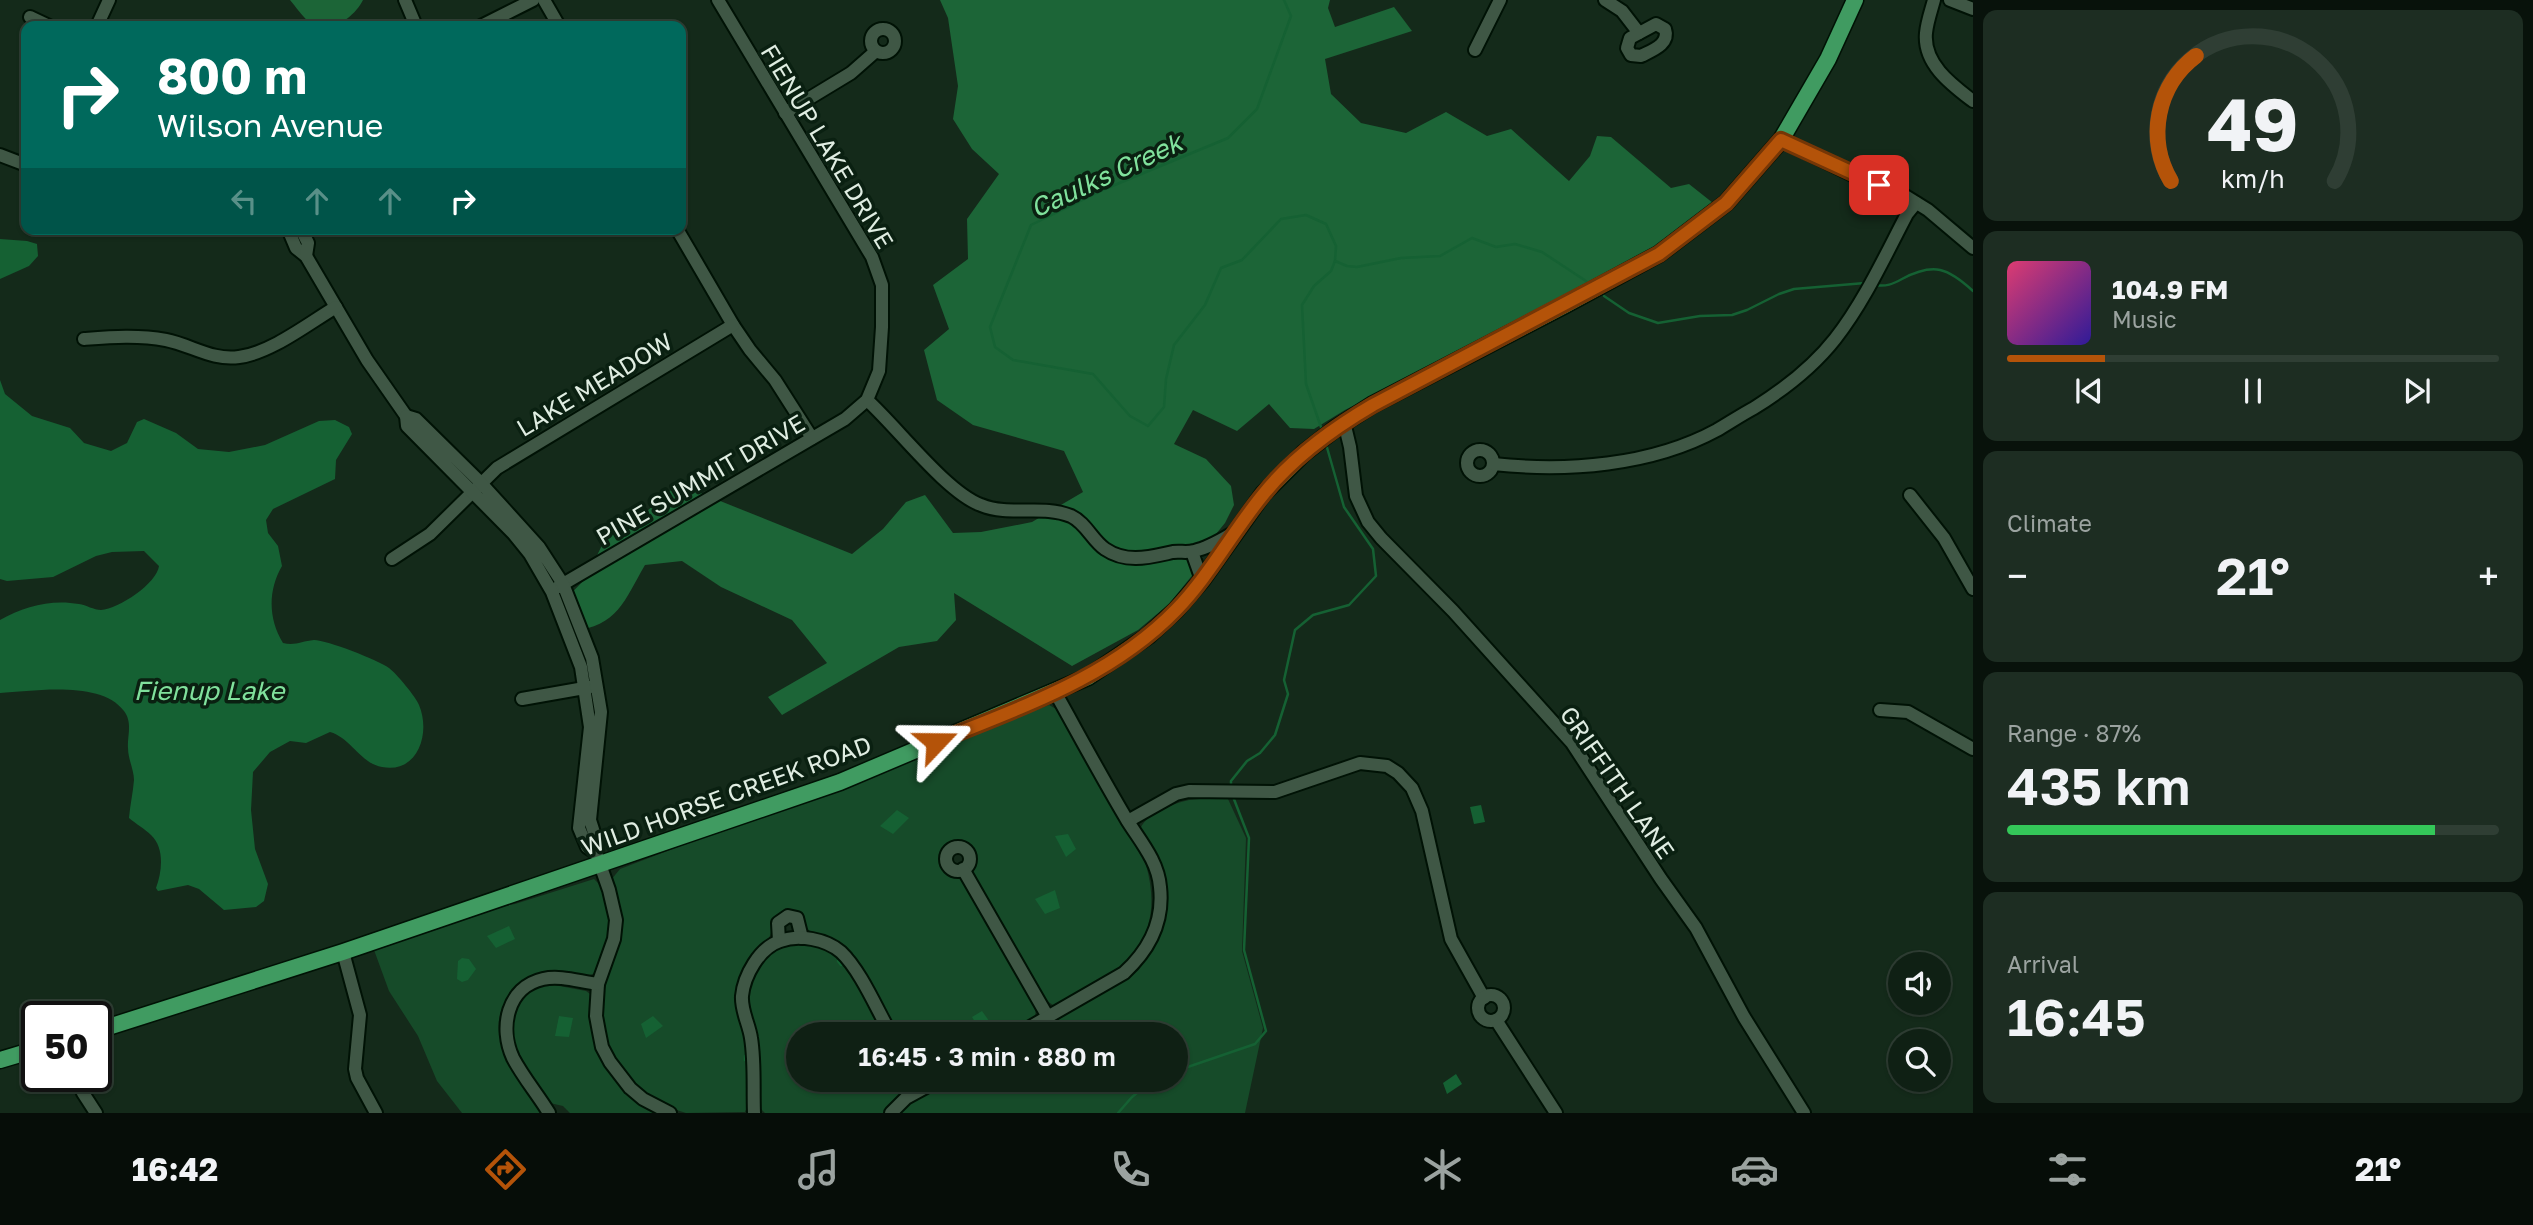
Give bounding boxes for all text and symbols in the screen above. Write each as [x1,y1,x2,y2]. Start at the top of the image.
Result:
street label: FIENUP LAKE DRIVE [756,39,900,253]
text: 800 m [157,46,307,105]
icon: right [42,49,133,140]
text: 49 [2207,81,2299,168]
text: Wilson Avenue [157,106,383,144]
water label: Caulks Creek [1025,125,1189,224]
pin [1849,155,1909,215]
text: km/h [2221,163,2285,194]
icon: arrive [1860,166,1898,204]
icon: left [225,182,263,220]
icon: ahead [298,182,336,220]
icon: ahead [371,182,409,220]
icon: right [444,182,482,220]
text: 104.9 FM [2112,274,2228,305]
text: Music [2112,305,2177,333]
street label: LAKE MEADOW [511,326,677,442]
icon: previous [2070,372,2108,410]
icon: pause [2234,372,2272,410]
icon: next [2398,372,2436,410]
street label: PINE SUMMIT DRIVE [591,407,809,551]
text: Climate [2007,509,2092,537]
text: 21° [2216,544,2290,606]
text: − [2007,553,2028,598]
text: + [2478,553,2499,598]
water label: Fienup Lake [134,675,286,706]
street label: GRIFFITH LANE [1555,700,1681,864]
position arrow [899,705,973,779]
text: Range · 87% [2007,719,2141,747]
street label: WILD HORSE CREEK ROAD [577,729,875,861]
text: 435 km [2007,754,2191,816]
text: Arrival [2007,950,2079,978]
map controls [1888,952,1951,1092]
button: sound [1888,952,1951,1015]
text: 16:45 [2007,985,2146,1047]
speed limit sign: 50 [21,1001,112,1092]
button: search [1888,1029,1951,1092]
text: 16:45 · 3 min · 880 m [858,1041,1116,1072]
icon: directions [481,1145,530,1194]
icon: music [794,1145,843,1194]
icon: phone [1106,1145,1155,1194]
icon: climate [1418,1145,1467,1194]
icon: car [1730,1145,1779,1194]
icon: filters [2043,1145,2092,1194]
text: 16:42 [132,1150,218,1188]
text: 21° [2355,1150,2401,1188]

